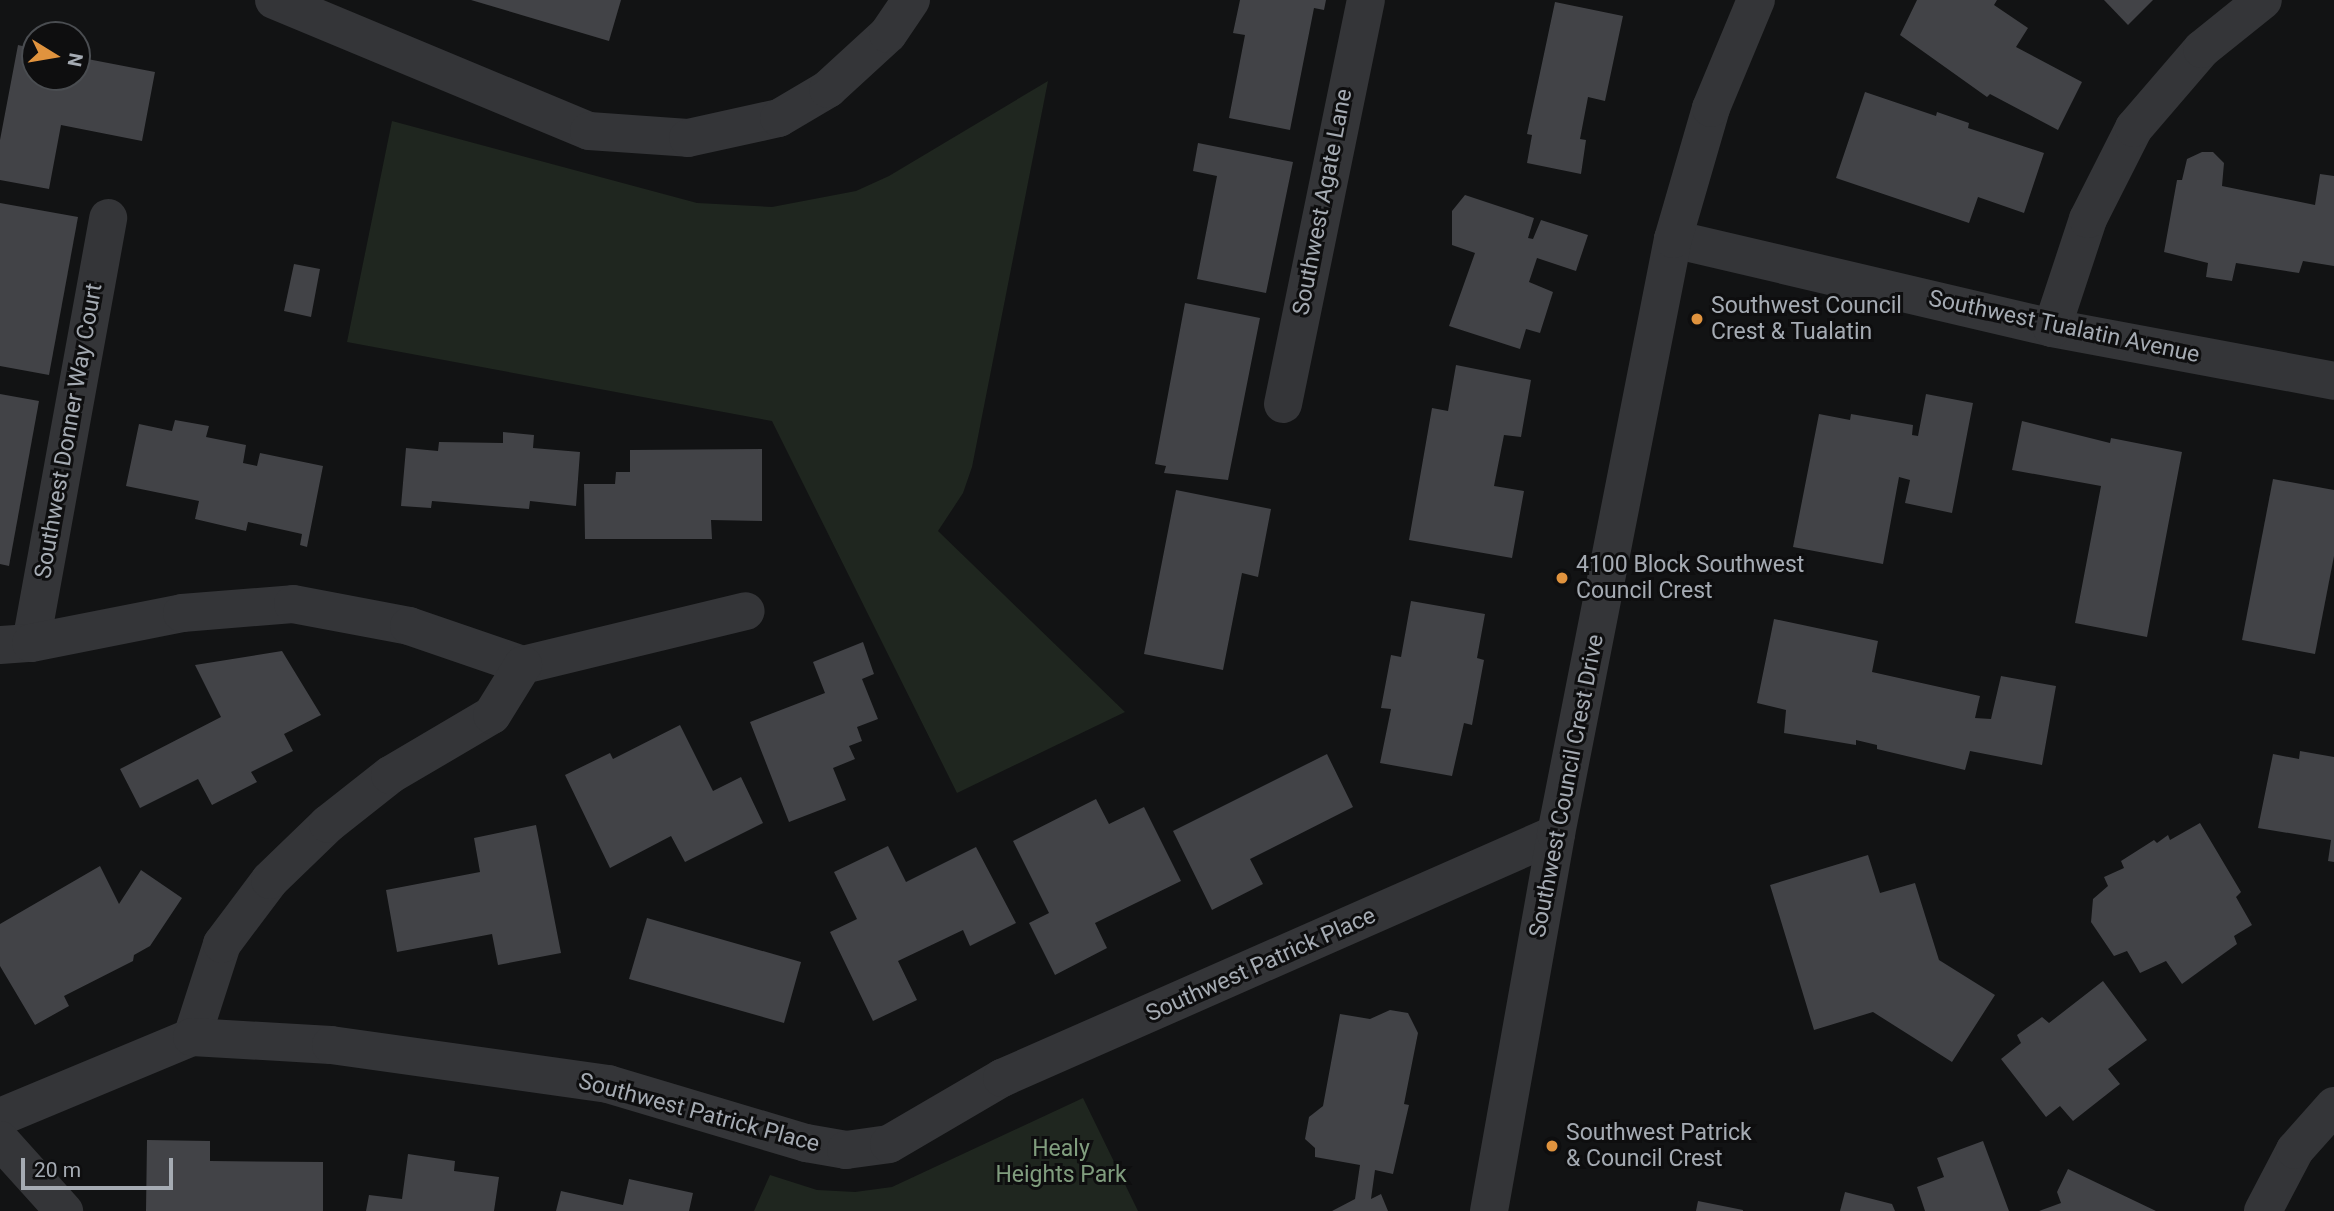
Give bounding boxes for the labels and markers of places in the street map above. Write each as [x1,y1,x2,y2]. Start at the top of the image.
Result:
place label: Southwest Council Crest & Tualatin [1711,292,1902,346]
marker: Southwest Council Crest & Tualatin [1689,311,1705,327]
place label: 4100 Block Southwest Council Crest [1576,551,1804,605]
marker: 4100 Block Southwest Council Crest [1554,570,1570,586]
place label: Southwest Patrick & Council Crest [1566,1119,1752,1173]
marker: Southwest Patrick & Council Crest [1544,1138,1560,1154]

